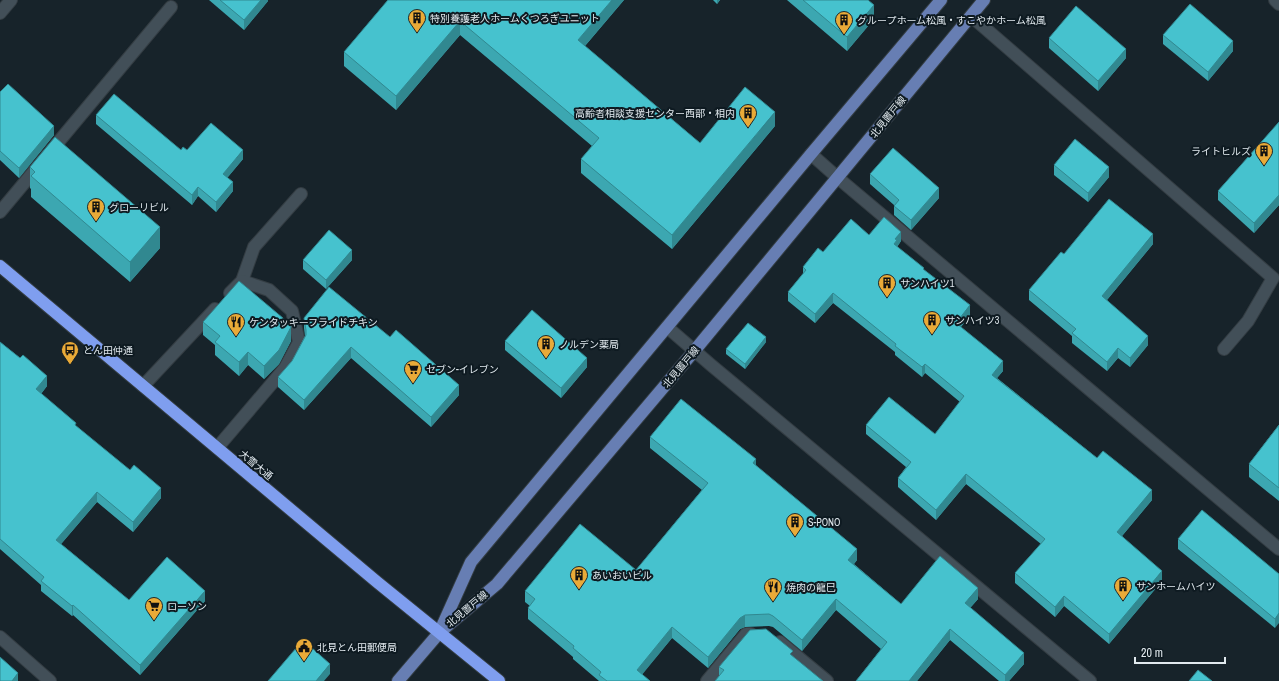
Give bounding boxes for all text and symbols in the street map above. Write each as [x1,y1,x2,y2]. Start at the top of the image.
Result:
building icon: 特別養護老人ホームくつろぎユニット [407,8,427,33]
building icon: グループホーム松風・すこやかホーム松風 [834,10,854,35]
place label: 特別養護老人ホームくつろぎユニット [430,12,600,25]
place label: グループホーム松風・すこやかホーム松風 [857,14,1046,27]
street label: 北見置戸線 [867,93,909,141]
building icon: 高齢者相談支援センター西部・相内 [738,103,758,128]
place label: 高齢者相談支援センター西部・相内 [575,107,735,120]
building icon: ライトヒルズ [1254,141,1274,166]
place label: ライトヒルズ [1191,145,1251,158]
building icon: グローリビル [86,197,106,222]
place label: グローリビル [109,201,169,214]
building icon: サンハイツ1 [877,273,897,298]
place label: サンハイツ1 [900,277,955,290]
building icon: サンハイツ3 [922,310,942,335]
restaurant icon: ケンタッキーフライドチキン [226,312,246,337]
place label: サンハイツ3 [945,314,1000,327]
place label: ケンタッキーフライドチキン [249,316,378,329]
building icon: ノルデン薬局 [536,334,556,359]
place label: ノルデン薬局 [559,338,619,351]
bus stop icon: とん田仲通 [60,340,80,365]
place label: とん田仲通 [83,344,133,357]
street label: 北見置戸線 [660,344,702,390]
supermarket icon: セブン-イレブン [403,359,423,384]
place label: セブン-イレブン [426,363,499,376]
street label: 大雪大通 [237,447,275,483]
building icon: S-PONO [785,512,805,537]
place label: S-PONO [808,516,840,529]
building icon: あいおいビル [569,565,589,590]
place label: あいおいビル [592,569,652,582]
building icon: サンホームハイツ [1113,576,1133,601]
restaurant icon: 焼肉の龍巳 [763,577,783,602]
place label: サンホームハイツ [1136,580,1216,593]
place label: 焼肉の龍巳 [786,581,836,594]
street label: 北見置戸線 [444,588,490,630]
supermarket icon: ローソン [144,596,164,621]
place label: ローソン [167,600,207,613]
public building icon: 北見とん田郵便局 [294,637,314,662]
scale bar [1135,639,1225,665]
place label: 北見とん田郵便局 [317,641,397,654]
text: 20 m [1141,645,1163,661]

